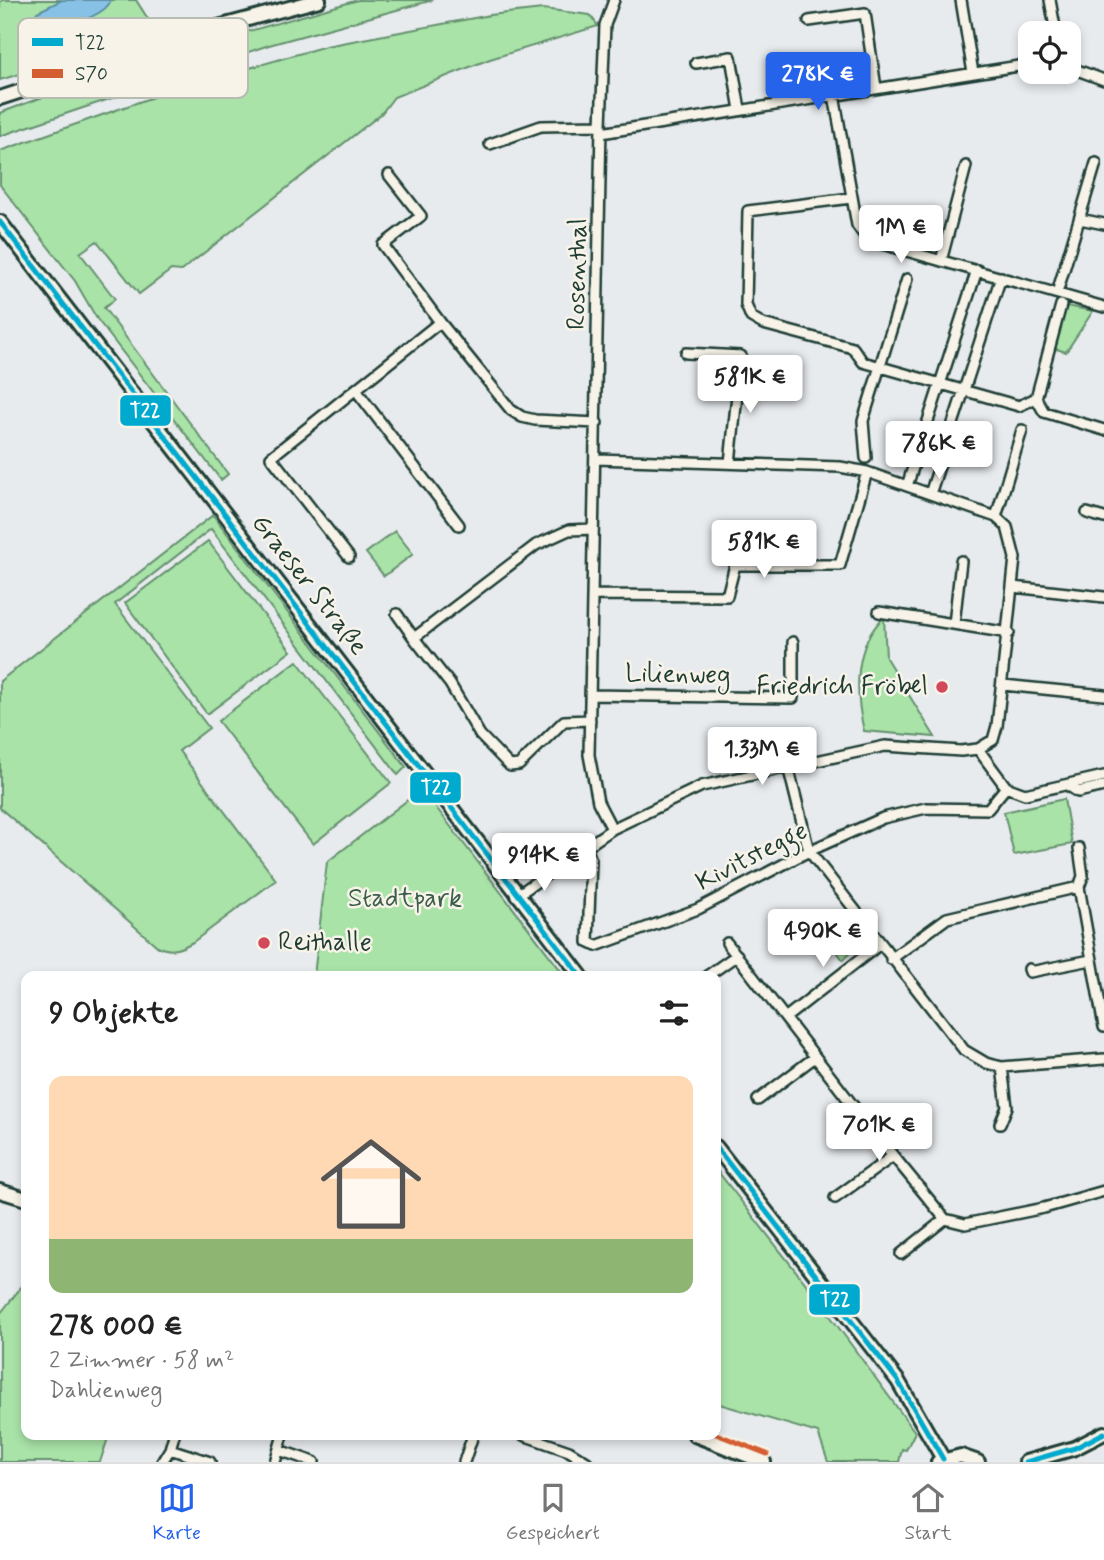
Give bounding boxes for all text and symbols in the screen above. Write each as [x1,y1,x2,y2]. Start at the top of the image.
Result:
legend [18,18,248,98]
map controls [1018,21,1081,84]
button: locate [1018,21,1081,84]
text: T22 [75,31,105,56]
pin: 278K € [761,52,875,112]
text: 278K € [782,60,854,90]
text: S70 [75,62,108,87]
pin: 1M € [860,205,942,265]
text: 1M € [875,213,927,243]
street label: Rosenthal [560,218,596,330]
pin: 581K € [693,356,807,415]
text: 581K € [714,363,786,393]
line badge: T22 [119,394,172,427]
text: T22 [130,399,160,424]
pin: 786K € [882,421,996,481]
text: 786K € [902,429,976,459]
street label: Graeser Straße [243,507,375,663]
pin: 581K € [707,520,821,580]
text: 581K € [728,528,800,558]
street label: Lilienweg [625,657,731,695]
place label: Friedrich Fröbel [756,670,928,704]
marker: Friedrich Fröbel [934,679,950,695]
pin: 1.33M € [697,728,827,787]
text: 1.33M € [724,735,800,765]
line badge: T22 [409,771,462,804]
text: T22 [421,776,451,801]
street label: Kivitstegge [690,814,815,902]
pin: 914K € [487,834,601,893]
text: 914K € [508,841,580,871]
park label: Stadtpark [348,882,462,916]
pin: 490K € [766,909,880,969]
text: 490K € [784,917,862,947]
place label: Reithalle [278,926,372,960]
marker: Reithalle [256,935,272,951]
text: 9 Objekte [49,994,178,1033]
icon: filters [655,994,693,1032]
pin: 701K € [822,1104,936,1163]
text: 701K € [842,1111,916,1141]
icon: home [308,1121,434,1247]
line badge: T22 [808,1283,861,1316]
text: T22 [820,1288,850,1313]
text: 278 000 € [49,1307,183,1346]
text: 2 Zimmer · 58 m² [49,1346,234,1376]
text: Dahlienweg [49,1376,162,1406]
tab: Karte [152,1479,201,1546]
tab: Gespeichert [506,1479,600,1546]
tab: Start [905,1479,952,1546]

